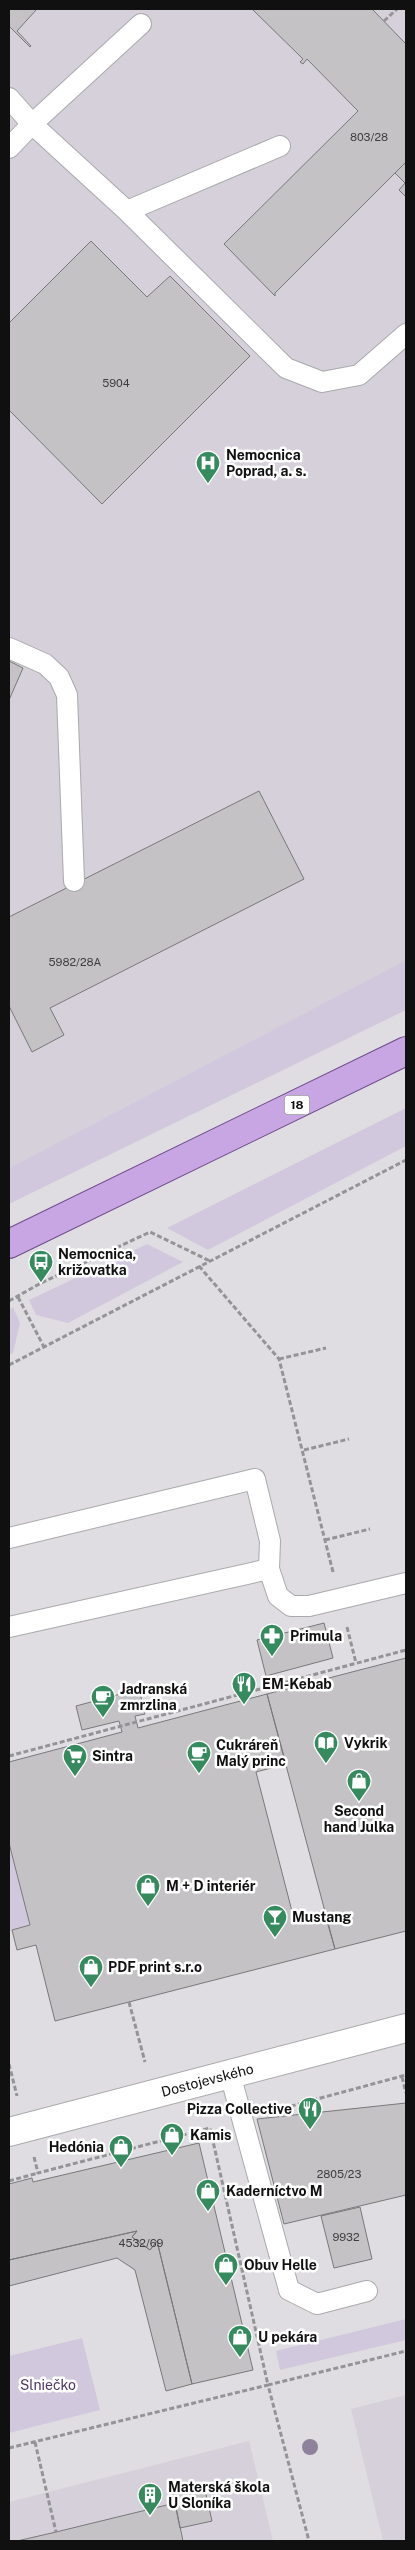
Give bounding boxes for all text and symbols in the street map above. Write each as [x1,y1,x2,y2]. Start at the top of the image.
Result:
house number: 803/28 [350,131,388,143]
house number: 5904 [102,377,130,389]
place label: Nemocnica Poprad, a. s. [226,447,306,479]
hospital icon: Nemocnica Poprad, a. s. [195,450,221,484]
house number: 5982/28A [49,956,102,968]
road number: 18 [284,1096,310,1114]
place label: Nemocnica, križovatka [58,1246,137,1278]
bus stop icon: Nemocnica, križovatka [28,1249,54,1283]
pharmacy icon: Primula [259,1623,285,1657]
place label: Primula [290,1628,342,1644]
restaurant icon: EM-Kebab [231,1671,257,1705]
place label: EM-Kebab [262,1676,332,1692]
place label: Jadranská zmrzlina [120,1681,187,1713]
cafe icon: Jadranská zmrzlina [90,1684,116,1718]
library icon: Vykrik [313,1730,339,1764]
place label: Vykrik [344,1735,388,1751]
place label: Cukráreň Malý princ [216,1737,286,1769]
cafe icon: Cukráreň Malý princ [186,1740,212,1774]
supermarket icon: Sintra [62,1743,88,1777]
place label: Sintra [92,1748,133,1764]
shop icon: Second hand Julka [346,1768,372,1802]
place label: Second hand Julka [324,1803,394,1835]
shop icon: M + D interiér [135,1873,161,1907]
place label: M + D interiér [166,1878,256,1894]
bar icon: Mustang [262,1904,288,1938]
place label: Mustang [292,1909,352,1925]
shop icon: PDF print s.r.o [78,1954,104,1988]
place label: PDF print s.r.o [108,1959,202,1975]
street label: Dostojevského [159,2060,255,2100]
restaurant icon: Pizza Collective [297,2096,323,2130]
place label: Pizza Collective [187,2101,292,2117]
shop icon: Kamis [159,2122,185,2156]
place label: Kamis [190,2127,231,2143]
shop icon: Hedónia [108,2134,134,2168]
place label: Hedónia [49,2139,104,2155]
house number: 2805/23 [317,2168,361,2180]
shop icon: Kaderníctvo M [195,2178,221,2212]
place label: Kaderníctvo M [226,2183,323,2199]
house number: 9932 [332,2231,360,2243]
house number: 4532/69 [119,2237,164,2249]
shop icon: Obuv Helle [213,2252,239,2286]
place label: Obuv Helle [244,2257,317,2273]
shop icon: U pekára [227,2324,253,2358]
place label: U pekára [258,2329,317,2345]
park label: Slniečko [20,2377,76,2393]
place label: Materská škola U Sloníka [168,2479,270,2511]
building icon: Materská škola U Sloníka [137,2482,163,2516]

